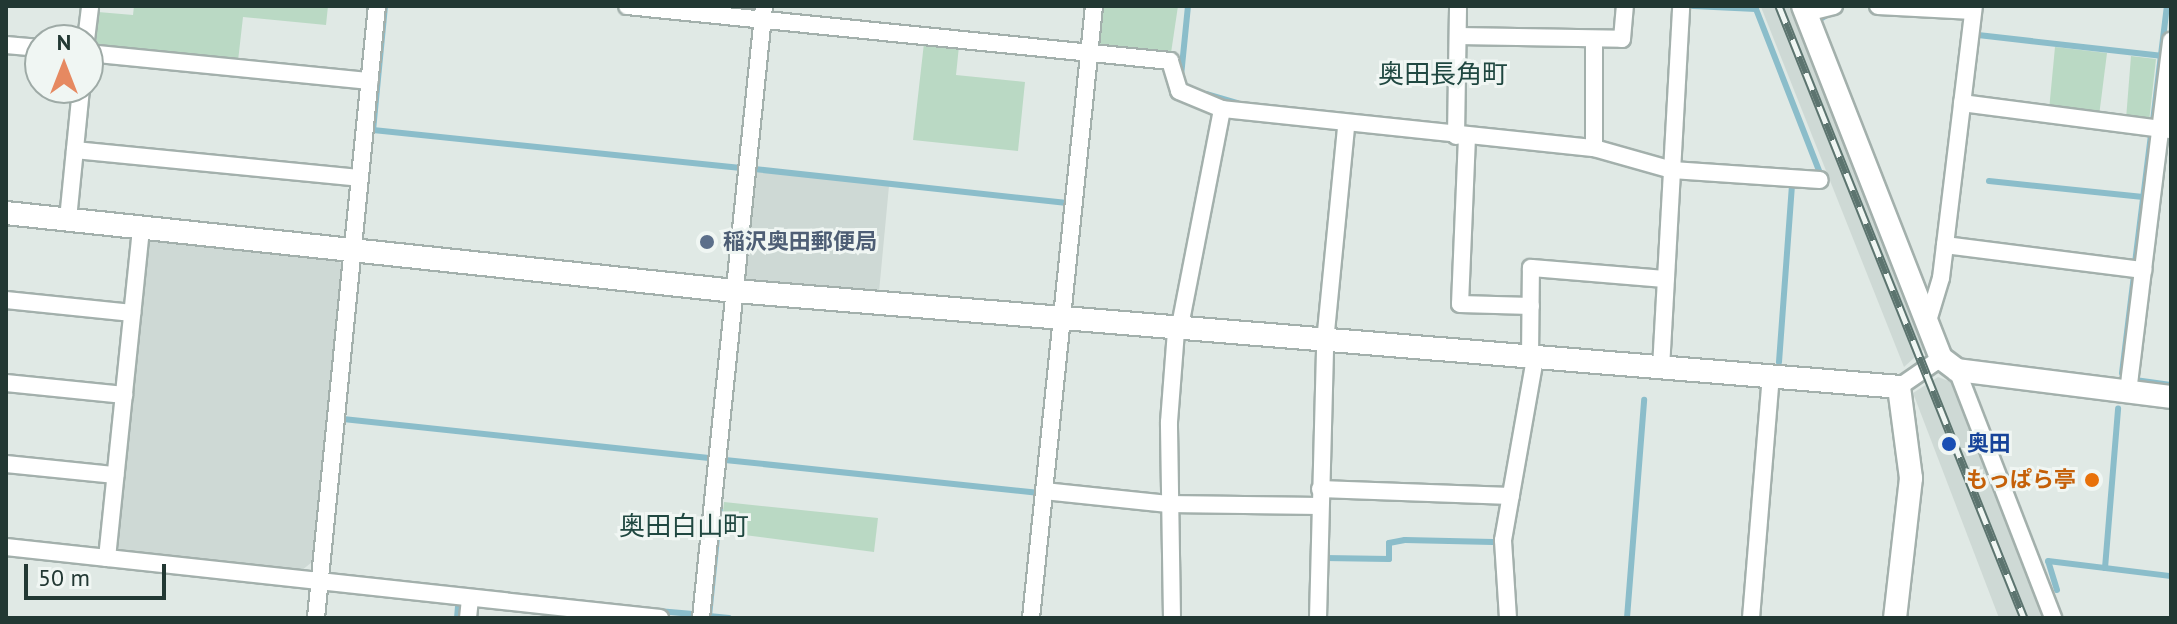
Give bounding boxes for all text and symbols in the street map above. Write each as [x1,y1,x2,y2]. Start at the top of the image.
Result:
north arrow [24,24,104,104]
text: N [57,28,71,56]
district label: 奥田長角町 [1378,58,1508,90]
place label: 稲沢奥田郵便局 [723,229,877,255]
marker: 稲沢奥田郵便局 [698,233,716,251]
place label: 奥田 [1967,431,2011,457]
marker: 奥田 [1938,433,1960,455]
place label: もっぱら亭 [1966,467,2076,493]
marker: もっぱら亭 [2083,471,2101,489]
district label: 奥田白山町 [619,510,749,542]
scale bar [28,548,170,598]
text: 50 m [38,562,90,593]

